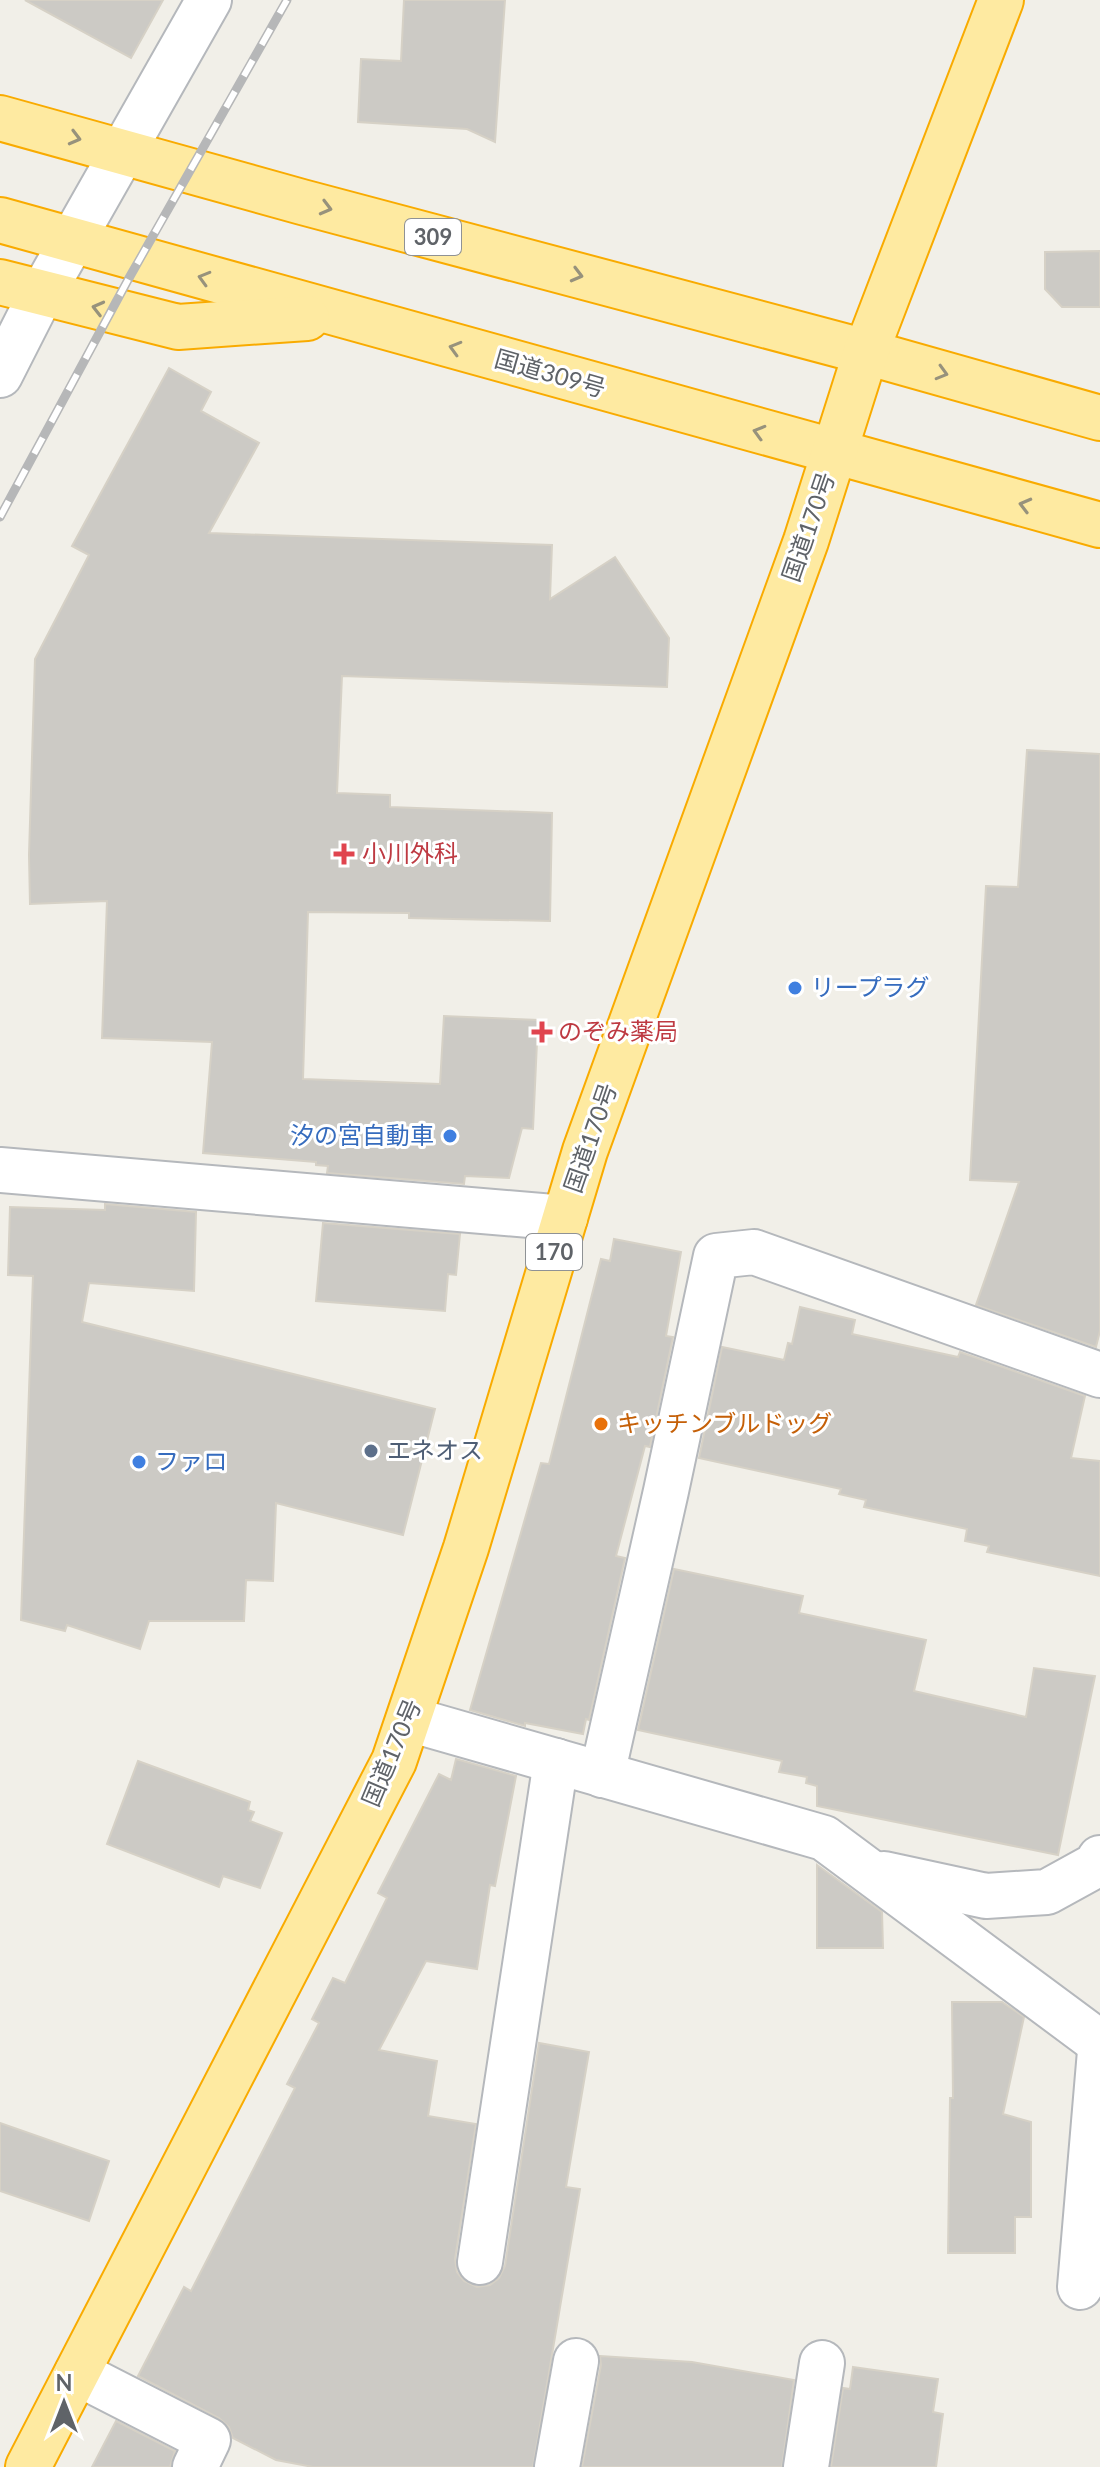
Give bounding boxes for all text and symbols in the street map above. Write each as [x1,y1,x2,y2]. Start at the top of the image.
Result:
one-way arrow [68,129,82,145]
one-way arrow [318,199,332,216]
road number: 309 [405,219,461,255]
one-way arrow [569,265,583,282]
one-way arrow [198,270,212,287]
one-way arrow [92,300,106,317]
one-way arrow [448,340,462,357]
street label: 国道309号 [492,343,609,402]
one-way arrow [934,364,948,380]
one-way arrow [753,425,767,441]
street label: 国道170号 [775,468,840,585]
one-way arrow [1018,497,1032,514]
place label: 小川外科 [362,838,458,867]
marker: 小川外科 [333,843,355,865]
place label: リープラグ [811,972,930,1001]
marker: リープラグ [786,979,804,997]
place label: のぞみ薬局 [558,1016,678,1045]
marker: のぞみ薬局 [533,1023,551,1041]
street label: 国道170号 [557,1079,622,1196]
place label: 汐の宮自動車 [290,1120,434,1149]
marker: 汐の宮自動車 [441,1127,459,1145]
road number: 170 [526,1234,582,1270]
place label: キッチンブルドッグ [617,1408,832,1437]
marker: キッチンブルドッグ [592,1415,610,1433]
place label: エネオス [387,1435,483,1464]
marker: エネオス [362,1442,380,1460]
place label: ファロ [155,1446,227,1475]
marker: ファロ [130,1453,148,1471]
street label: 国道170号 [355,1694,426,1810]
north arrow [24,2363,104,2443]
text: N [56,2369,72,2396]

